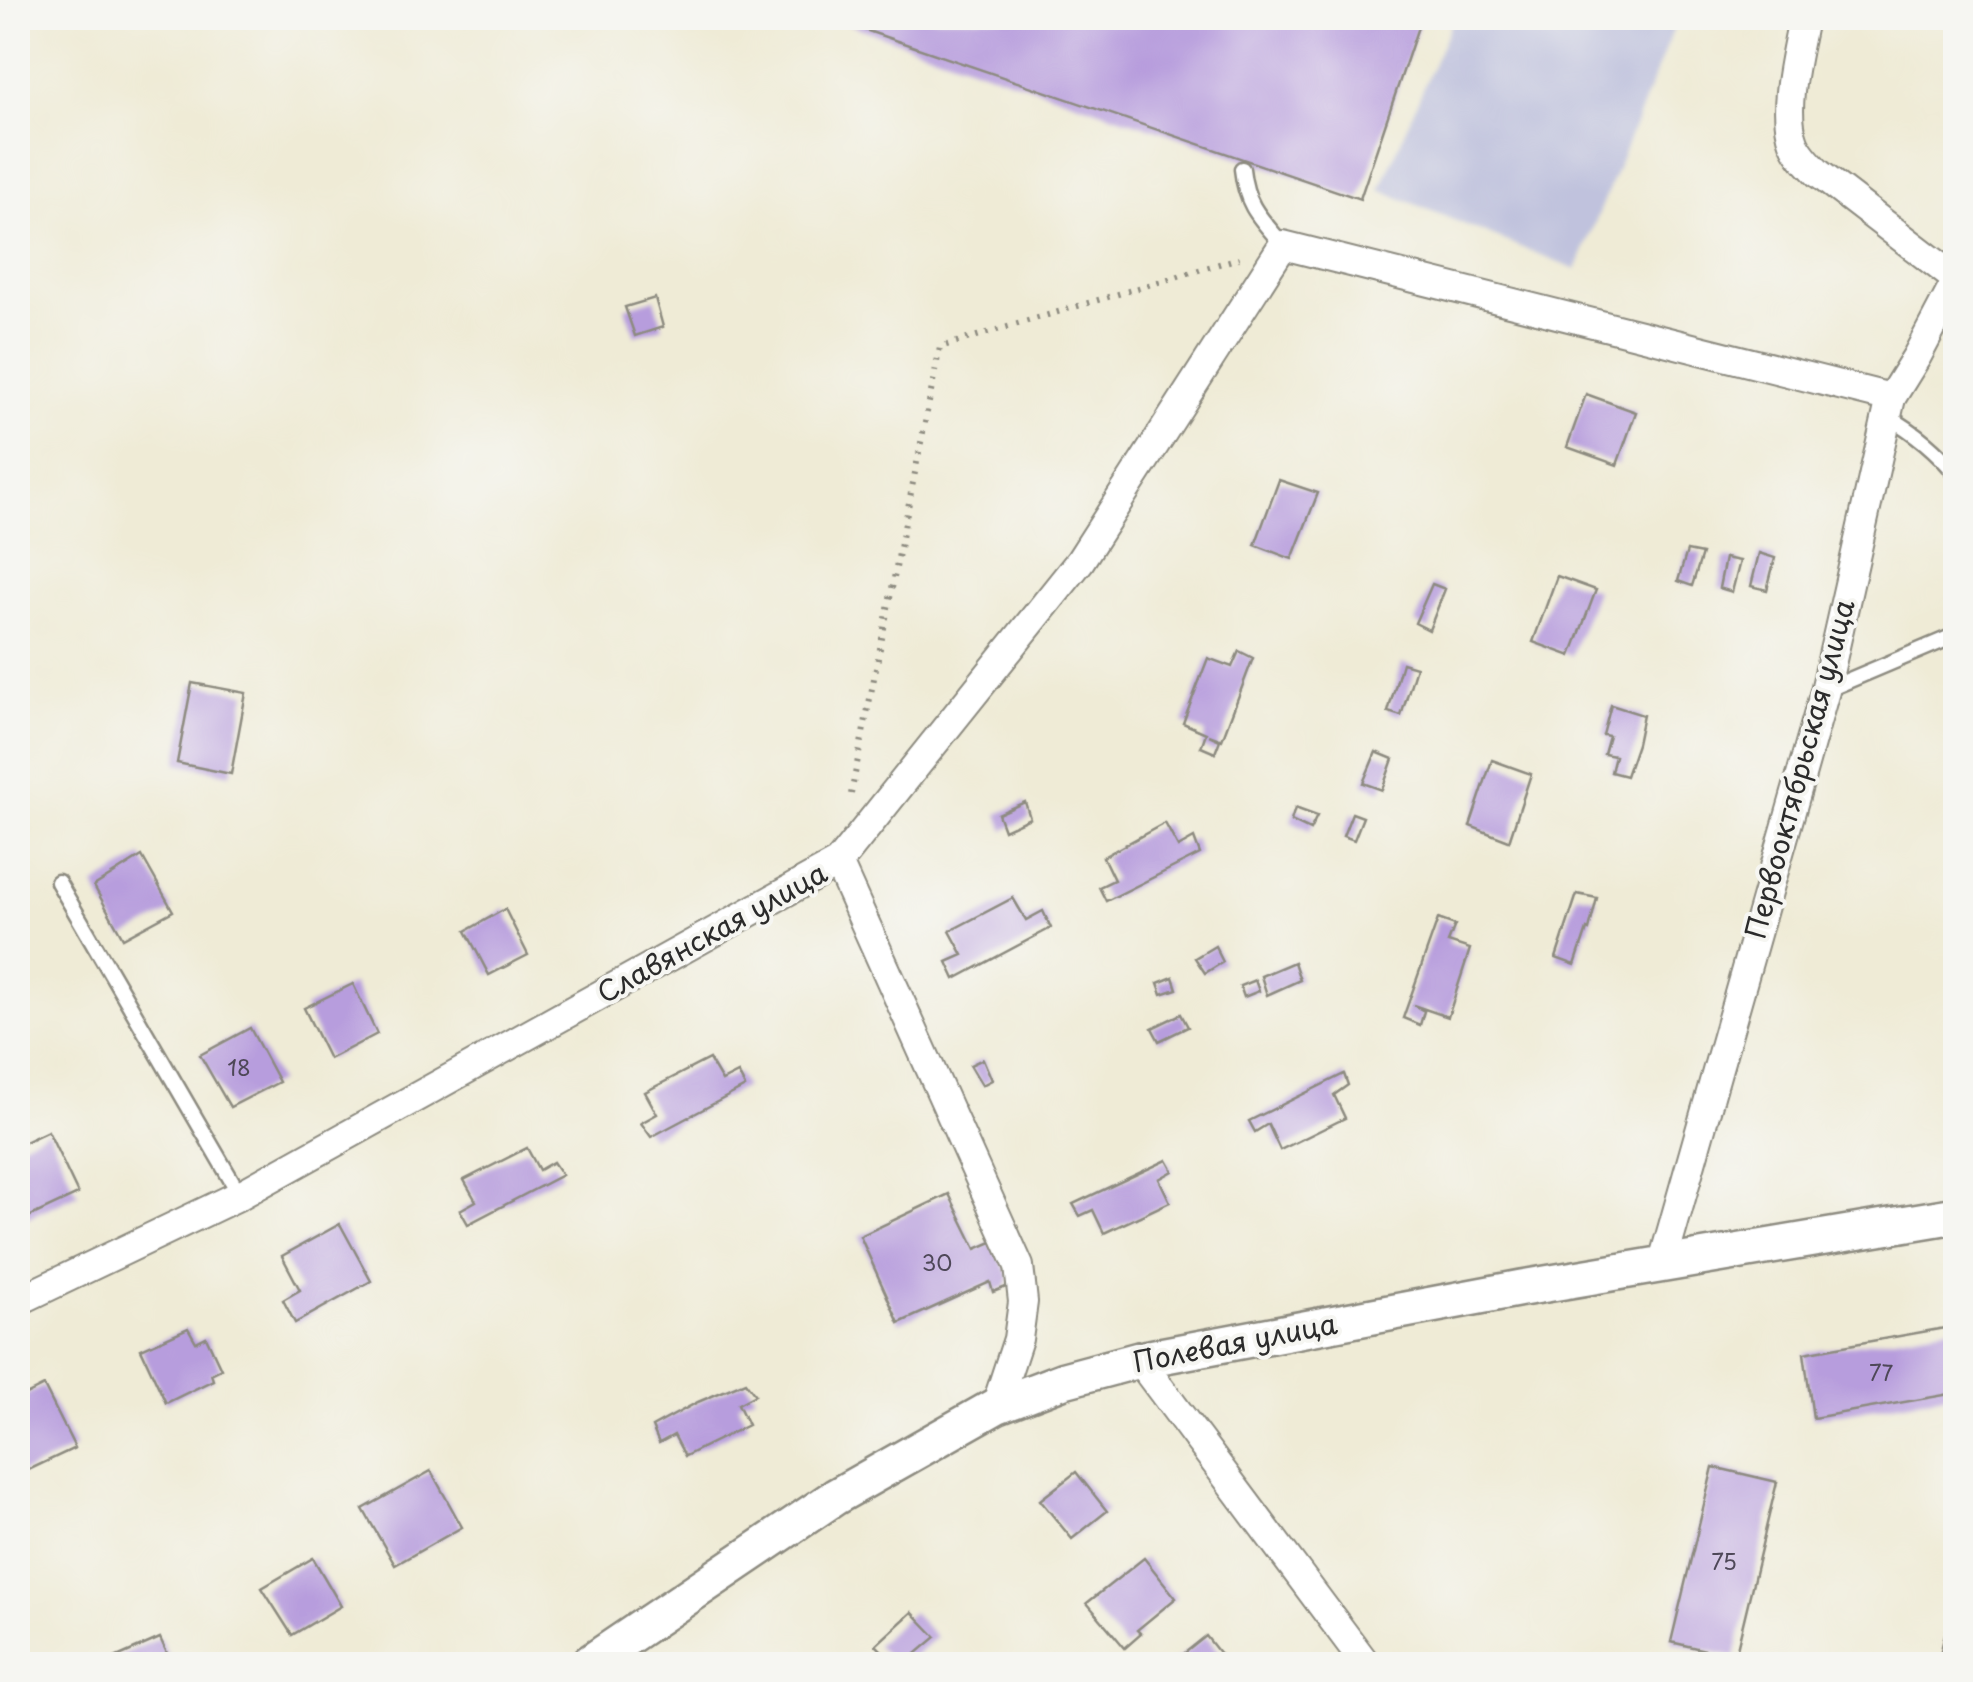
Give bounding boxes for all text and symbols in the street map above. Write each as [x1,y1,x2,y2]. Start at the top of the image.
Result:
street label: Первооктябрьская улица [1733,594,1865,943]
street label: Славянская улица [588,850,835,1013]
house number: 18 [227,1050,251,1083]
house number: 30 [922,1245,952,1278]
street label: Полевая улица [1129,1301,1341,1382]
house number: 77 [1869,1355,1893,1388]
house number: 75 [1711,1544,1737,1577]

